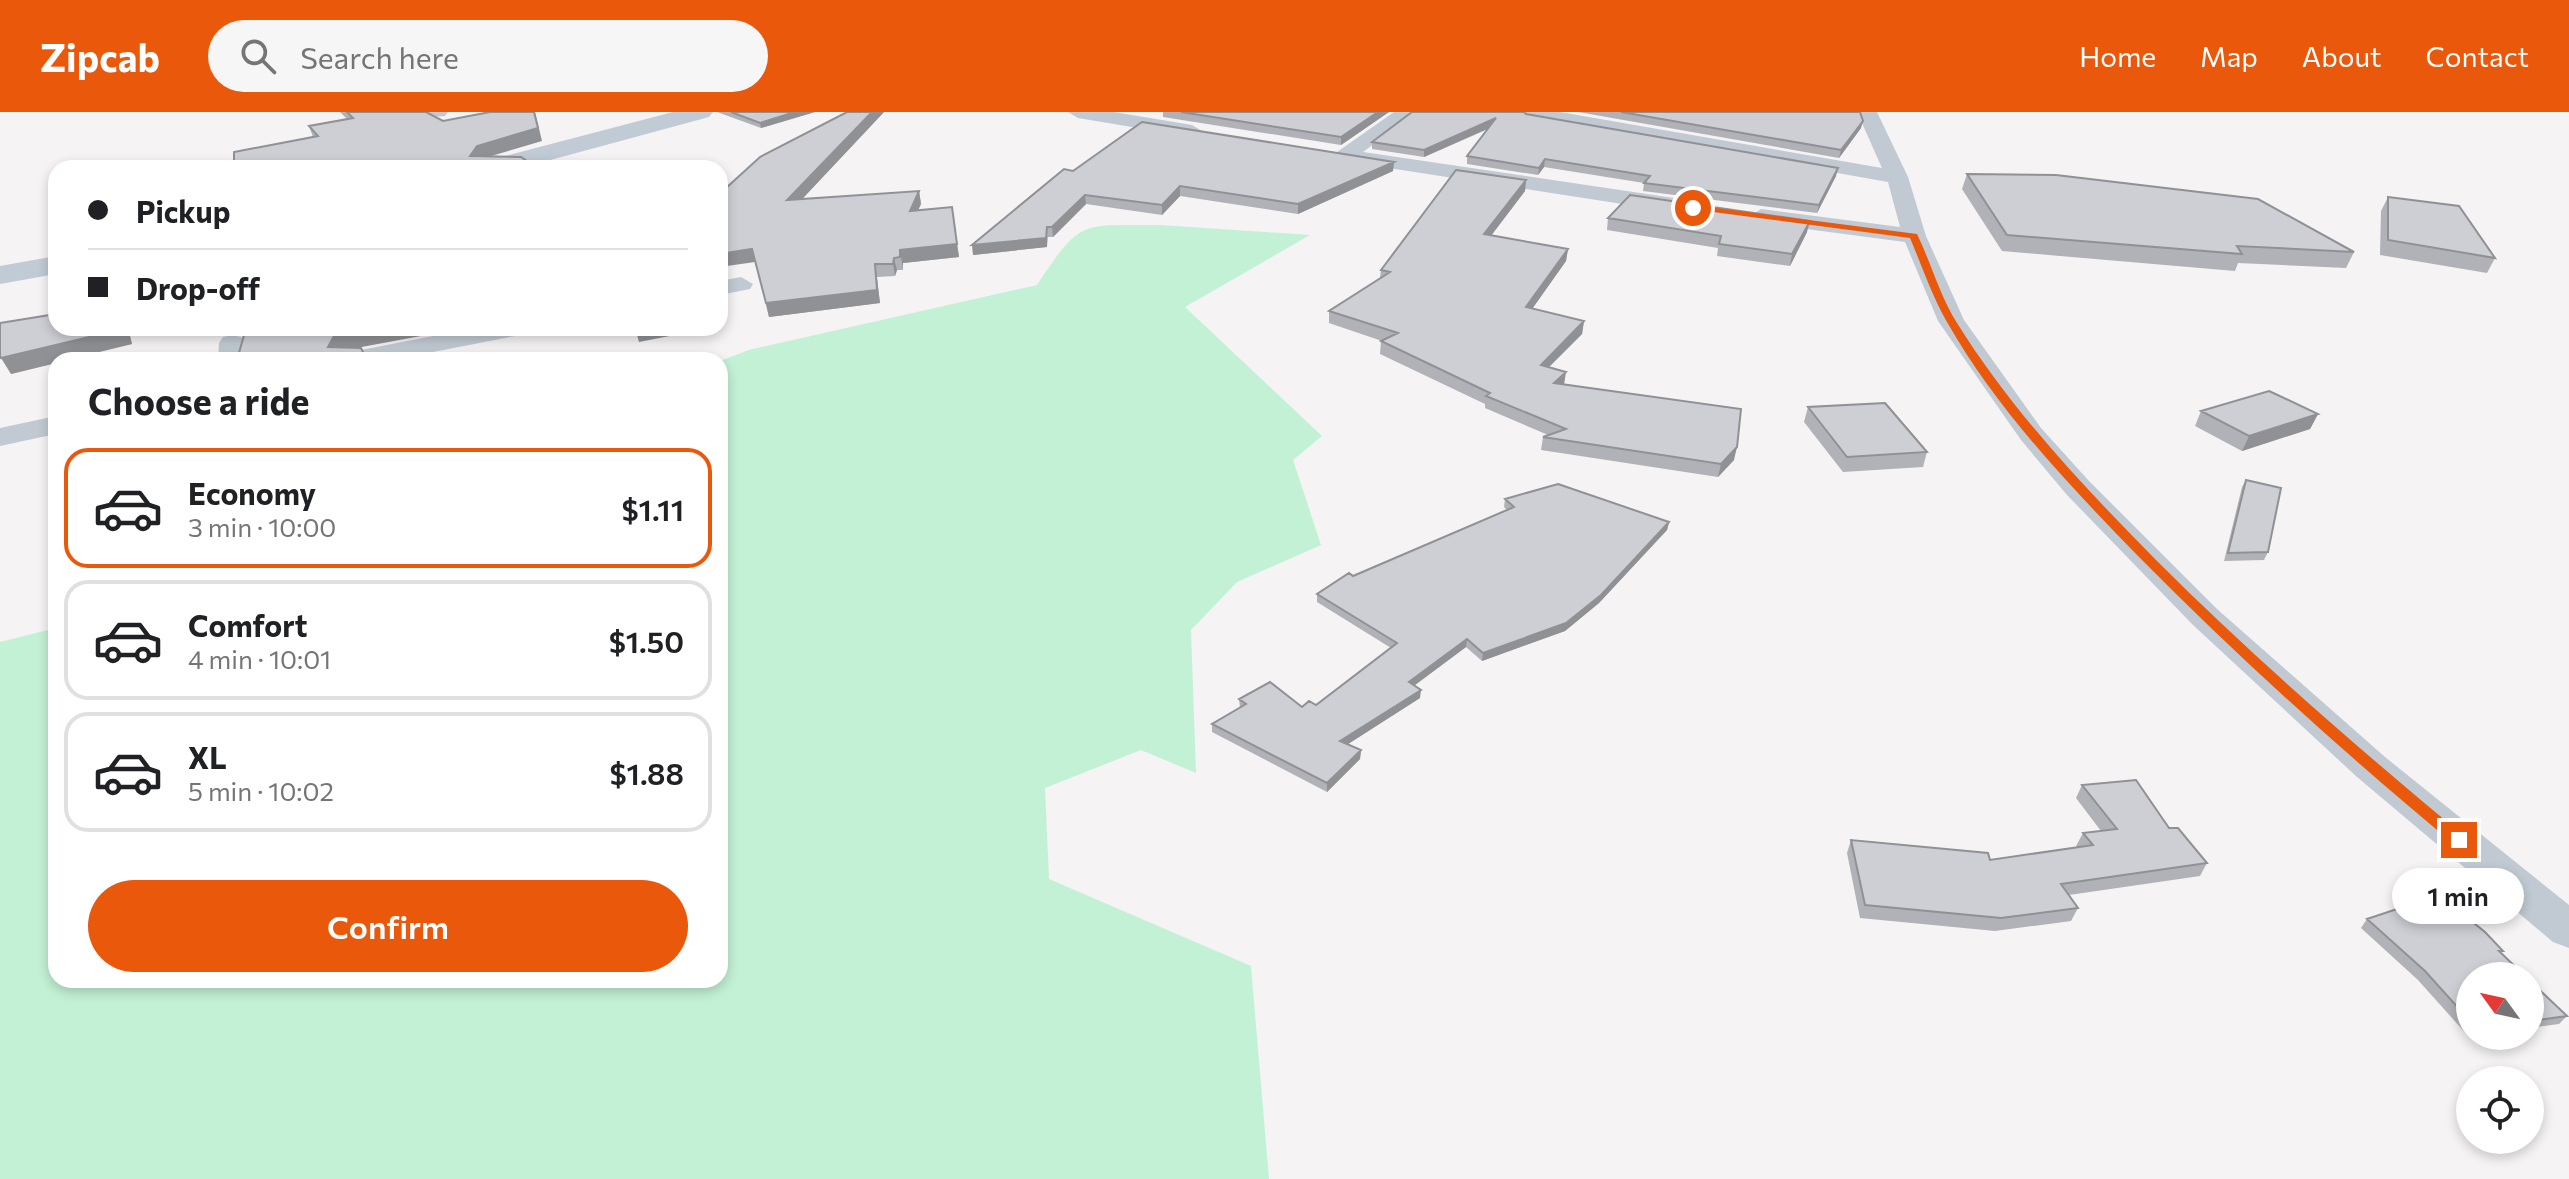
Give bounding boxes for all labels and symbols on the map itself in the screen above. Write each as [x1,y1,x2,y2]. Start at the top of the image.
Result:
route start [1675,190,1711,226]
route end [2441,822,2477,858]
callout: 1 min [2393,868,2525,924]
north arrow [2456,962,2544,1050]

